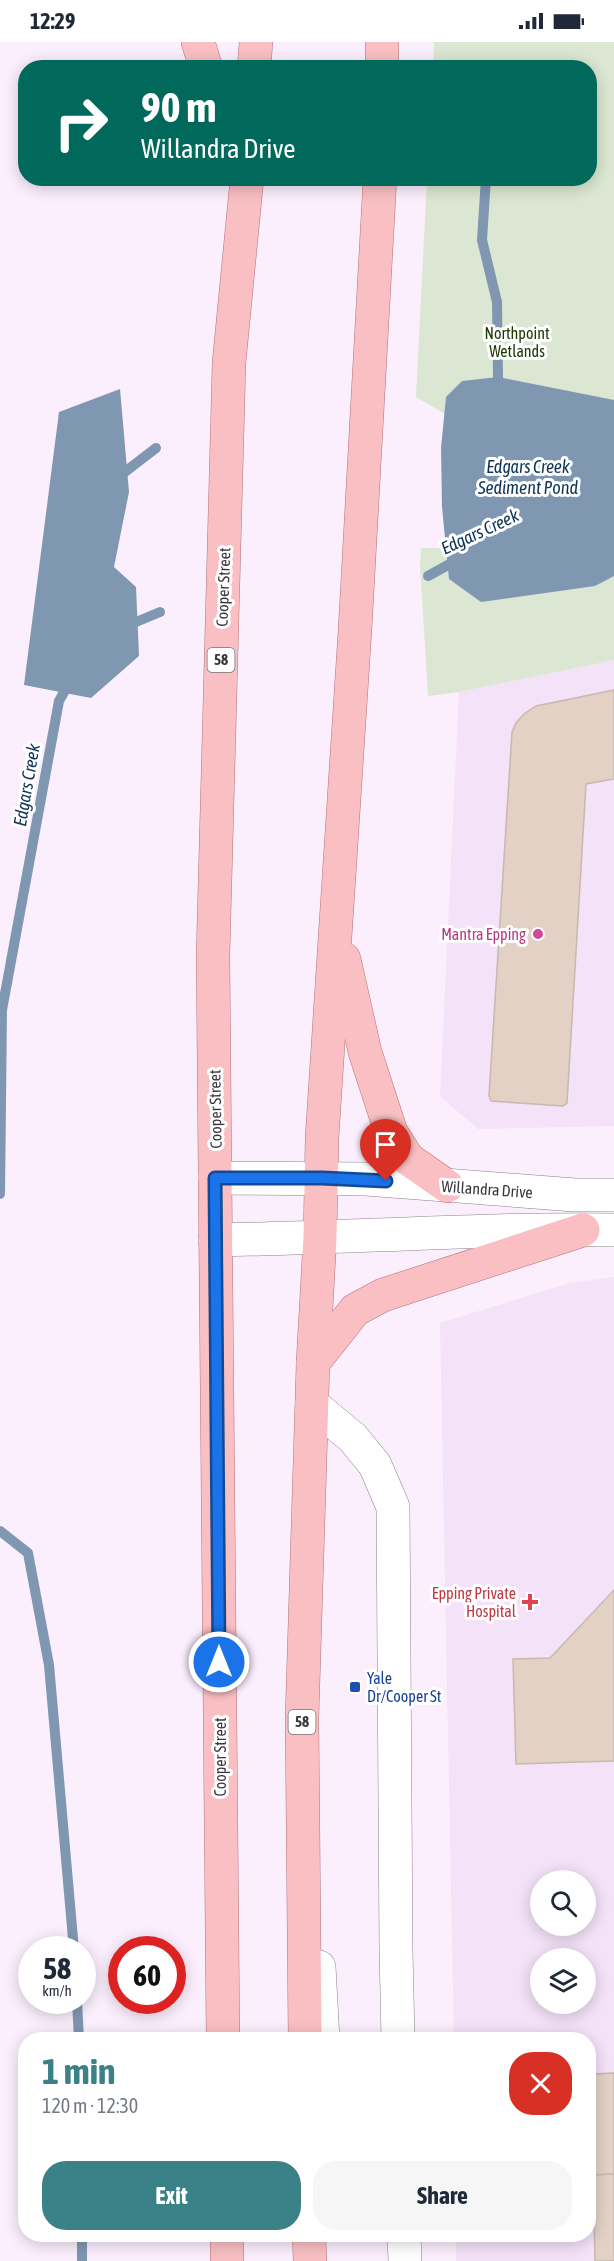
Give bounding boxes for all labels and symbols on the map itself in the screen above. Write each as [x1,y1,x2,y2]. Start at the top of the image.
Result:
park label: Northpoint Wetlands [484,324,550,360]
water label: Edgars Creek Sediment Pond [477,456,578,498]
water label: Edgars Creek [437,504,523,559]
street label: Cooper Street [213,547,234,627]
road number: 58 [208,648,234,672]
water label: Edgars Creek [9,741,44,828]
place label: Mantra Epping [441,925,526,944]
marker: Mantra Epping [531,927,545,941]
street label: Cooper Street [205,1069,226,1149]
pin [360,1119,411,1181]
street label: Willandra Drive [441,1177,533,1201]
place label: Epping Private Hospital [432,1584,517,1621]
marker: Epping Private Hospital [521,1593,539,1611]
position arrow [187,1630,251,1694]
place label: Yale Dr/Cooper St [367,1669,442,1706]
marker: Yale Dr/Cooper St [348,1680,362,1694]
road number: 58 [288,1710,316,1734]
street label: Cooper Street [211,1717,230,1797]
speed limit sign: 60 [108,1936,186,2014]

